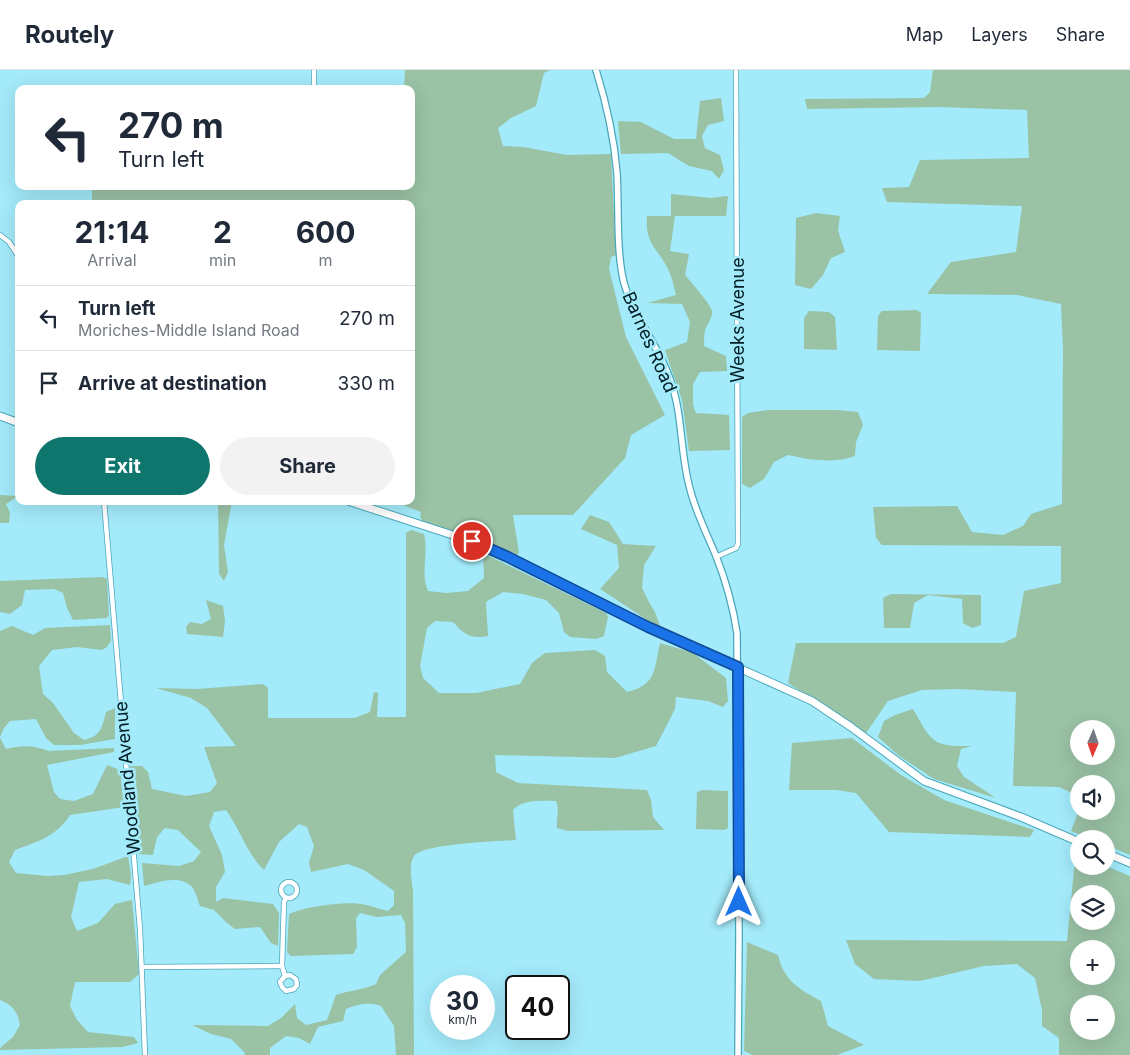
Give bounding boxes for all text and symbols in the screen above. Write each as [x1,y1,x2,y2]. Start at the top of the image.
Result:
text: Routely [25,20,114,49]
text: Map [906,24,943,45]
text: Layers [971,24,1028,45]
text: Share [1056,24,1105,45]
text: 270 m [118,104,224,146]
icon: left [35,105,100,170]
text: Turn left [118,146,204,172]
text: 21:14 [74,214,149,250]
text: 2 [213,214,232,250]
text: 600 [296,214,356,250]
text: Arrival [87,250,137,270]
text: min [209,250,236,270]
text: m [319,250,333,270]
street label: Weeks Avenue [727,257,748,383]
street label: Barnes Road [618,288,682,396]
text: Turn left [78,297,156,320]
icon: left [35,304,63,332]
text: 270 m [339,307,395,330]
text: Moriches-Middle Island Road [78,320,300,340]
icon: arrive [35,369,63,397]
text: Arrive at destination [78,372,267,395]
text: 330 m [338,372,395,395]
button: Exit [35,437,210,495]
button: Share [220,437,395,495]
pin [451,520,493,562]
icon: arrive [458,527,486,555]
street label: Woodland Avenue [110,700,144,856]
north arrow [1070,720,1115,765]
map controls [1070,720,1115,1040]
button: sound [1070,775,1115,820]
button: search [1070,830,1115,875]
position arrow [712,875,764,927]
button: layers [1070,885,1115,930]
button: + [1070,940,1115,985]
speed limit sign: 40 [505,975,570,1040]
text: 30 [446,986,479,1016]
button: − [1070,995,1115,1040]
text: km/h [448,1012,477,1027]

